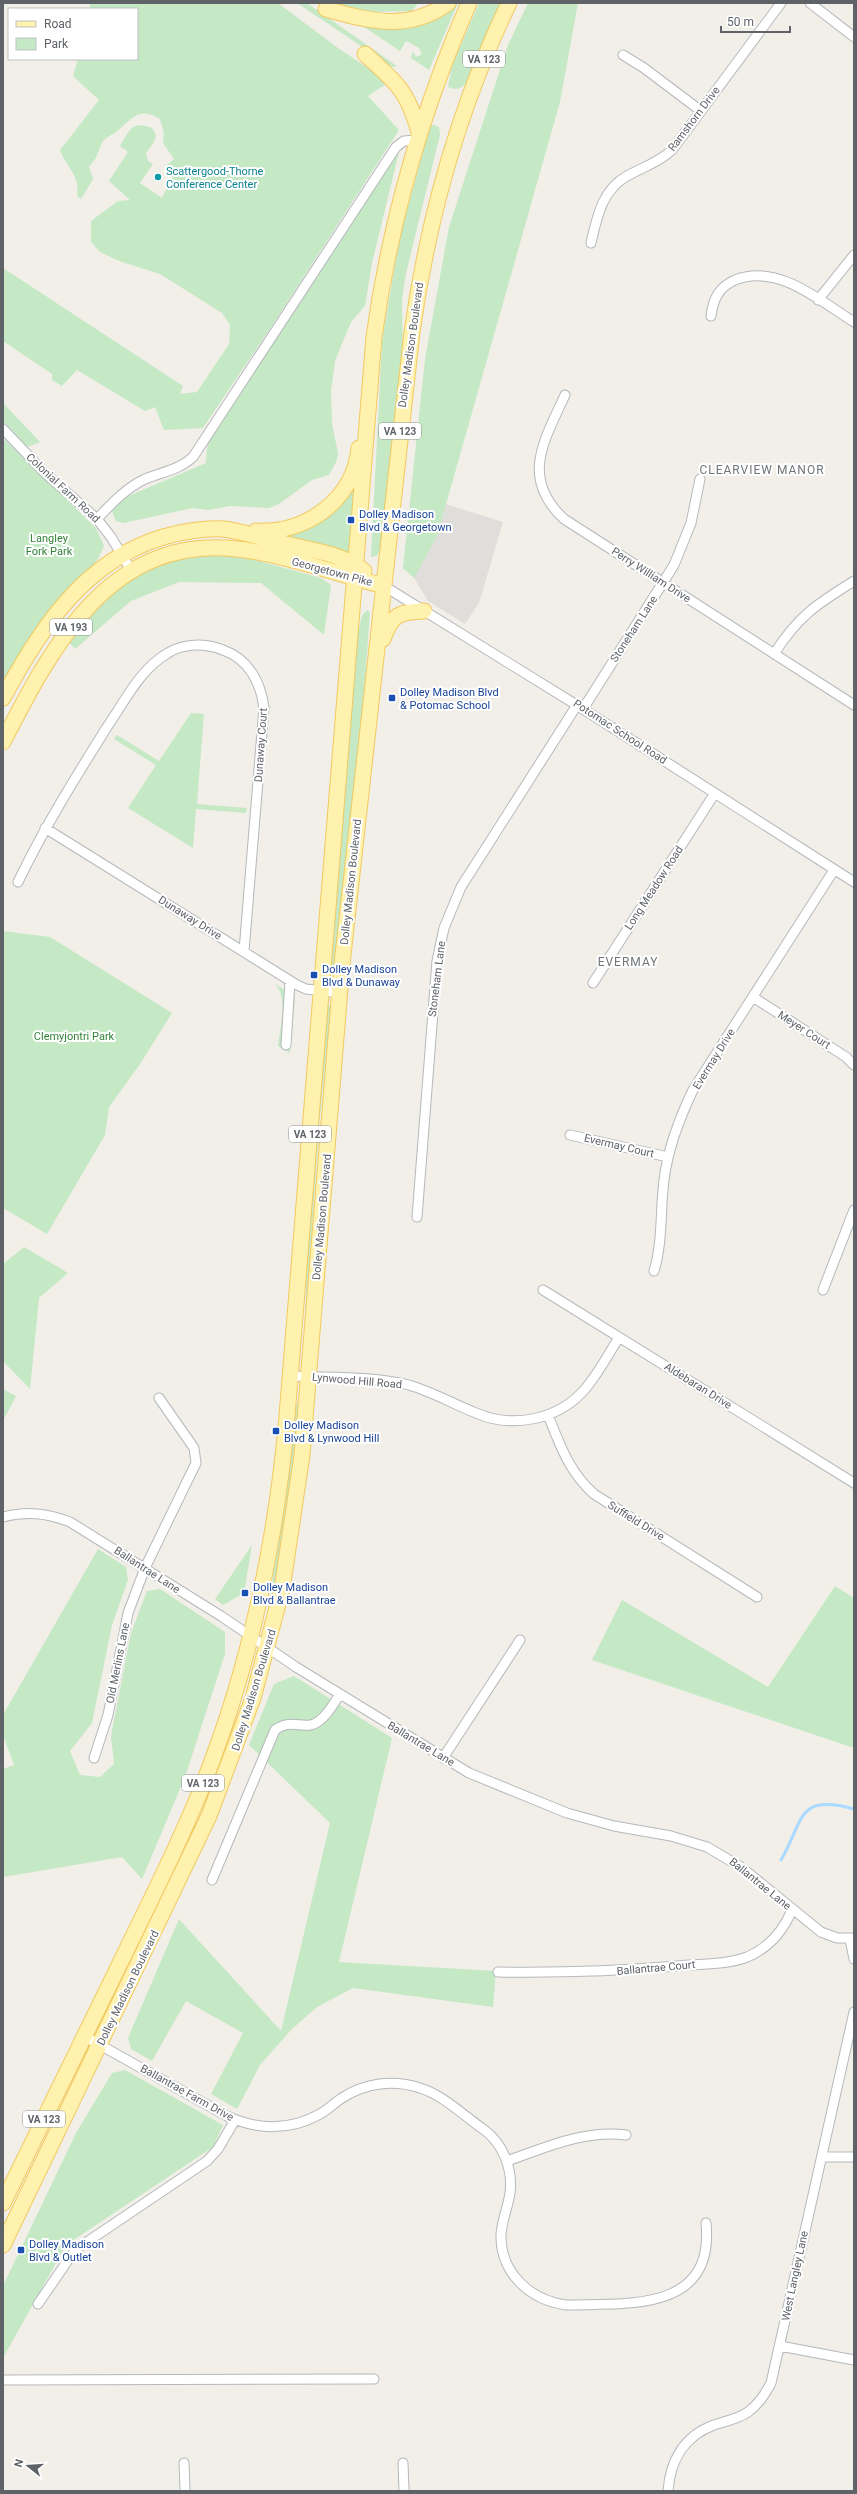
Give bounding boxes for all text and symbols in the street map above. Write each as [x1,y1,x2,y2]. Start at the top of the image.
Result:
legend [8,8,138,60]
scale bar [721,8,790,34]
text: 50 m [727,15,754,29]
text: Road [44,17,72,31]
text: Park [44,37,69,51]
road number: VA 123 [463,51,505,67]
street label: Ramshorn Drive [665,84,723,154]
place label: Scattergood-Thorne Conference Center [166,165,264,191]
marker: Scattergood-Thorne Conference Center [153,172,163,182]
street label: Dolley Madison Boulevard [396,281,426,409]
road number: VA 123 [379,423,421,439]
street label: Colonial Farm Road [24,451,102,525]
district label: CLEARVIEW MANOR [699,463,825,477]
place label: Dolley Madison Blvd & Georgetown [359,508,452,534]
marker: Dolley Madison Blvd & Georgetown [346,515,356,525]
park label: Langley Fork Park [26,532,73,558]
street label: Perry William Drive [609,545,693,606]
street label: Georgetown Pike [290,555,374,589]
street label: Stoneham Lane [608,593,660,665]
road number: VA 193 [50,619,92,635]
place label: Dolley Madison Blvd & Potomac School [400,686,499,712]
marker: Dolley Madison Blvd & Potomac School [387,693,397,703]
street label: Potomac School Road [571,697,669,767]
street label: Dunaway Court [252,707,270,783]
street label: Dolley Madison Boulevard [338,818,364,946]
street label: Long Meadow Road [622,844,686,932]
street label: Dunaway Drive [156,893,224,943]
street label: Stoneham Lane [426,940,448,1018]
district label: EVERMAY [598,955,658,969]
place label: Dolley Madison Blvd & Dunaway [322,963,401,989]
marker: Dolley Madison Blvd & Dunaway [309,970,319,980]
street label: Meyer Court [775,1008,833,1052]
street label: Evermay Drive [690,1026,738,1092]
park label: Clemyjontri Park [34,1030,115,1043]
road number: VA 123 [289,1126,331,1142]
street label: Evermay Court [583,1132,656,1160]
street label: Dolley Madison Boulevard [310,1153,334,1281]
street label: Aldebaran Drive [662,1360,734,1412]
street label: Lynwood Hill Road [312,1371,402,1391]
place label: Dolley Madison Blvd & Lynwood Hill [284,1419,379,1445]
marker: Dolley Madison Blvd & Lynwood Hill [271,1426,281,1436]
street label: Suffield Drive [605,1498,667,1544]
street label: Ballantrae Lane [112,1544,182,1596]
place label: Dolley Madison Blvd & Ballantrae [253,1581,336,1607]
marker: Dolley Madison Blvd & Ballantrae [240,1588,250,1598]
street label: Old Merlins Lane [104,1621,132,1704]
street label: Dolley Madison Boulevard [229,1628,279,1752]
street label: Ballantrae Lane [385,1719,457,1769]
road number: VA 123 [182,1775,224,1791]
street label: Ballantrae Lane [726,1855,794,1913]
street label: Dolley Madison Boulevard [94,1928,162,2048]
street label: Ballantrae Court [616,1958,696,1978]
street label: Ballantrae Farm Drive [138,2062,236,2124]
road number: VA 123 [23,2111,65,2127]
street label: West Langley Lane [779,2230,811,2322]
place label: Dolley Madison Blvd & Outlet [29,2238,104,2264]
marker: Dolley Madison Blvd & Outlet [16,2245,26,2255]
north arrow [8,2446,48,2486]
text: N [12,2457,26,2469]

